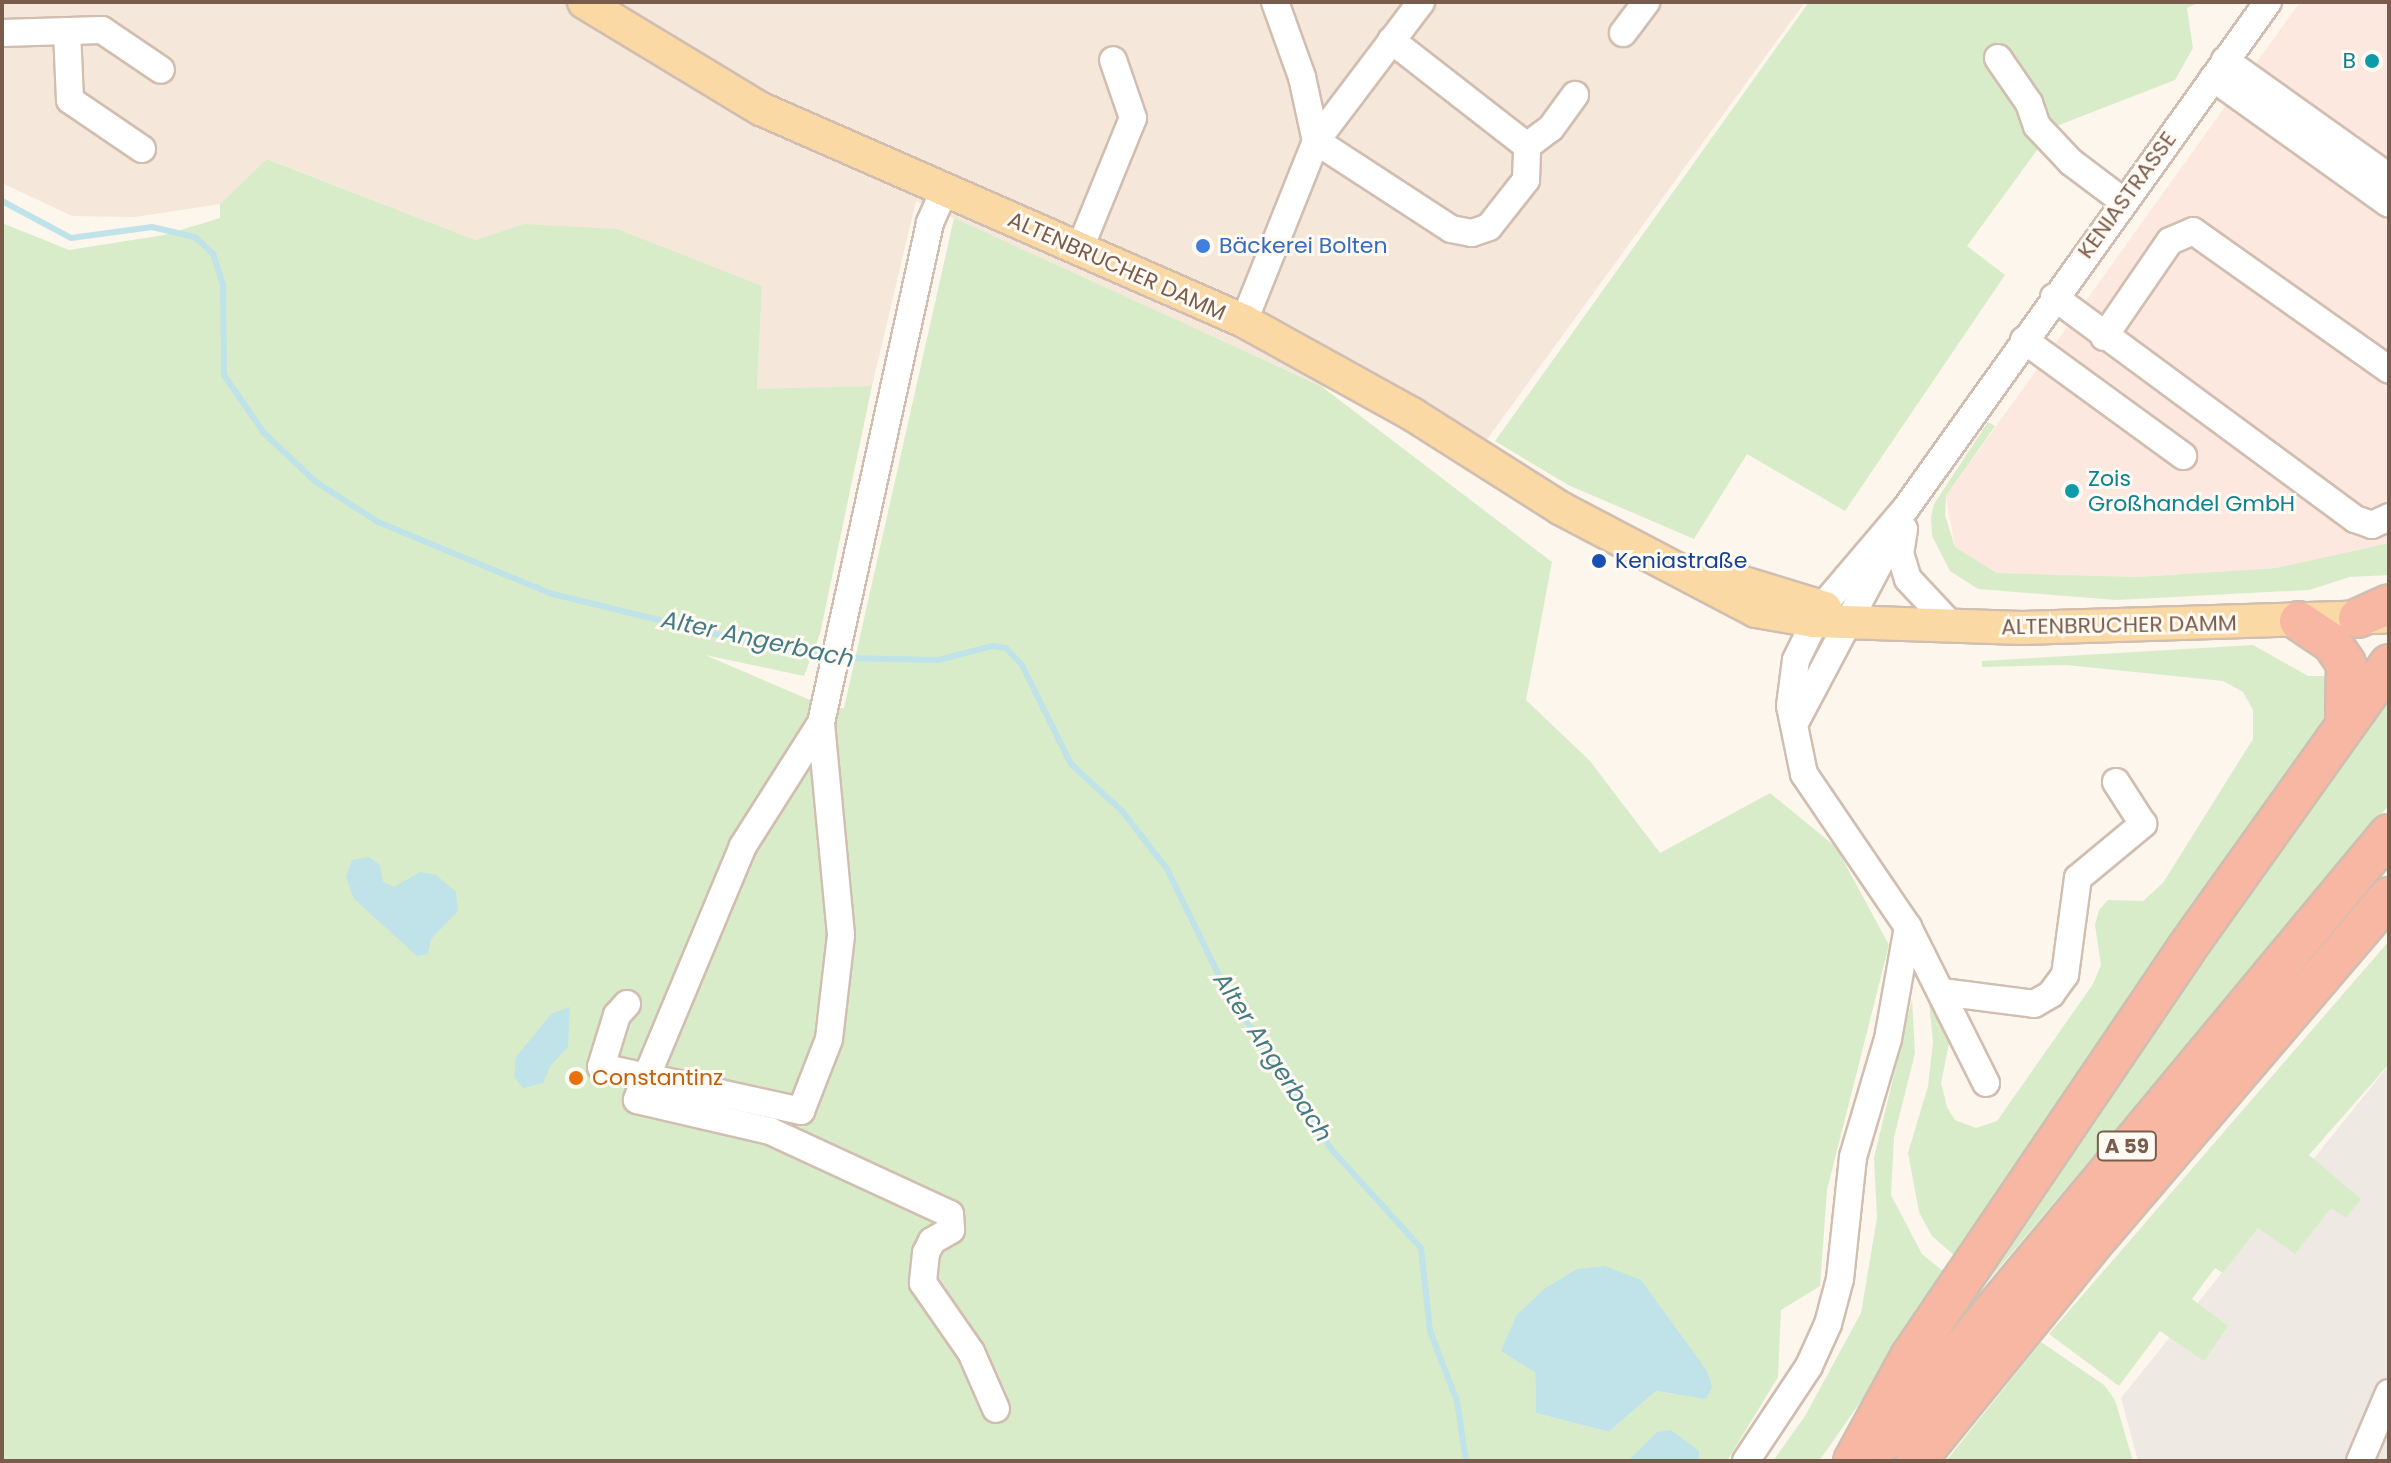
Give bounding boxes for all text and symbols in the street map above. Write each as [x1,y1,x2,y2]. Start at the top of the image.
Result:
place label: B [2343,48,2356,74]
marker: B [2363,52,2381,70]
street label: KENIASTRASSE [2072,126,2182,264]
street label: ALTENBRUCHER DAMM [1004,206,1230,326]
place label: Bäckerei Bolten [1219,233,1388,259]
marker: Bäckerei Bolten [1194,237,1212,255]
place label: Zois Großhandel GmbH [2088,465,2295,516]
marker: Zois Großhandel GmbH [2063,482,2081,500]
place label: Keniastraße [1615,548,1747,574]
marker: Keniastraße [1590,552,1608,570]
water label: Alter Angerbach [659,605,857,673]
street label: ALTENBRUCHER DAMM [2001,610,2237,640]
water label: Alter Angerbach [1208,967,1338,1147]
place label: Constantinz [592,1065,723,1091]
marker: Constantinz [567,1069,585,1087]
road number: A 59 [2095,1130,2159,1162]

